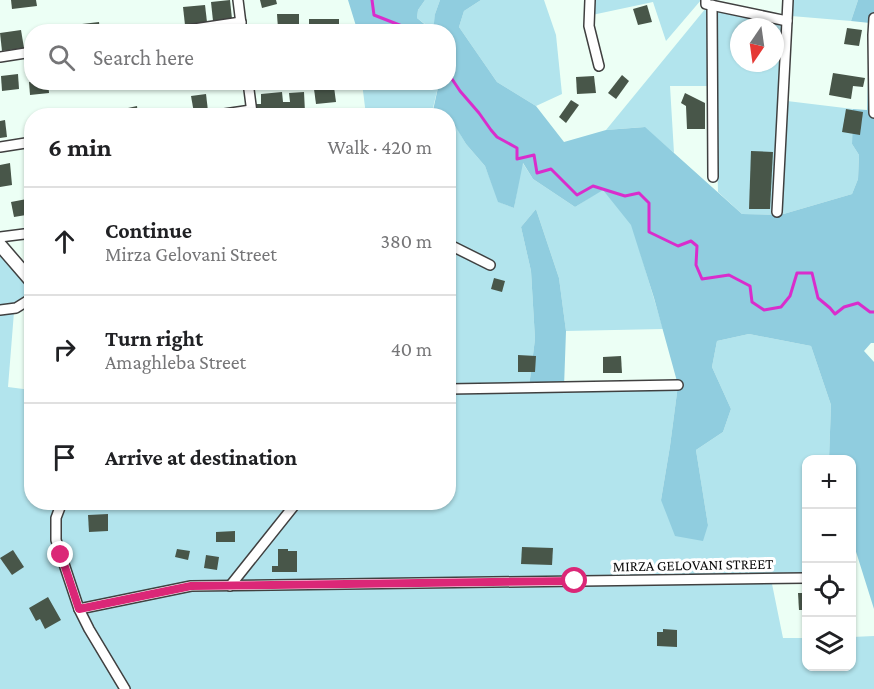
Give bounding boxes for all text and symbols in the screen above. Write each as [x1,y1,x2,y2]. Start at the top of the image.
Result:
north arrow [730,18,784,72]
search box [24,24,456,90]
icon: search [45,41,78,74]
text: Search here [93,45,194,70]
text: 6 min [48,133,112,162]
text: Walk · 420 m [327,136,432,158]
text: Continue [105,218,192,243]
icon: ahead [48,225,81,258]
text: 380 m [381,230,432,252]
text: Mirza Gelovani Street [105,243,277,265]
text: Turn right [105,326,203,351]
icon: right [48,333,81,366]
text: 40 m [391,338,432,360]
text: Amaghleba Street [105,351,246,373]
icon: arrive [48,441,81,474]
text: Arrive at destination [105,445,297,470]
map controls [802,455,856,671]
button: + [802,455,856,509]
button: − [802,509,856,563]
route end [47,541,73,567]
street label: MIRZA GELOVANI STREET [612,556,774,574]
button: locate [802,563,856,617]
route start [561,567,587,593]
button: layers [802,617,856,671]

